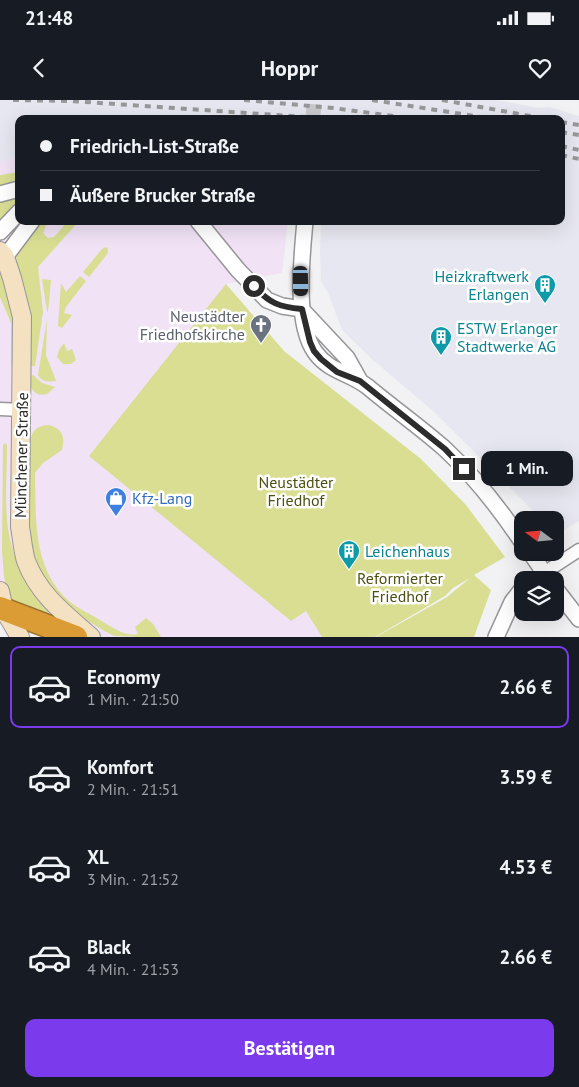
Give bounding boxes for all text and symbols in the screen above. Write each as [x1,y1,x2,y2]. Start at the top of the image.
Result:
text: 21:48 [25,6,73,30]
icon: back [25,54,53,82]
text: Hoppr [261,54,318,82]
icon: heart [526,54,554,82]
text: Friedrich-List-Straße [70,134,239,158]
text: Äußere Brucker Straße [70,183,255,207]
car [293,266,308,296]
place label: Heizkraftwerk Erlangen [435,266,529,304]
building icon: Heizkraftwerk Erlangen [533,273,557,304]
route start [243,275,265,297]
place label: Neustädter Friedhofskirche [140,306,246,344]
church icon: Neustädter Friedhofskirche [249,313,273,344]
place label: ESTW Erlanger Stadtwerke AG [457,318,558,356]
building icon: ESTW Erlanger Stadtwerke AG [429,325,453,356]
street label: Münchener Straße [10,392,32,518]
callout: 1 Min. [482,452,574,486]
route end [453,458,475,480]
text: 1 Min. [506,458,548,478]
park label: Neustädter Friedhof [258,472,334,510]
shop icon: Kfz-Lang [104,486,128,517]
place label: Kfz-Lang [132,488,192,508]
north arrow [514,511,564,561]
map controls [514,511,564,621]
building icon: Leichenhaus [337,539,361,570]
place label: Leichenhaus [365,541,450,561]
park label: Reformierter Friedhof [357,568,444,606]
button: layers [514,571,564,621]
icon: car [27,665,72,710]
text: Economy [87,665,160,689]
text: 2.66 € [499,675,552,699]
text: 1 Min. · 21:50 [87,689,179,709]
icon: car [27,755,72,800]
text: Komfort [87,755,153,779]
text: 3.59 € [499,765,552,789]
text: 2 Min. · 21:51 [87,779,179,799]
icon: car [27,845,72,890]
text: XL [87,845,109,869]
text: 4.53 € [499,855,552,879]
text: 3 Min. · 21:52 [87,869,179,889]
icon: car [27,935,72,980]
text: Black [87,935,131,959]
text: 2.66 € [499,945,552,969]
text: 4 Min. · 21:53 [87,959,179,979]
button: Bestätigen [25,1019,554,1077]

